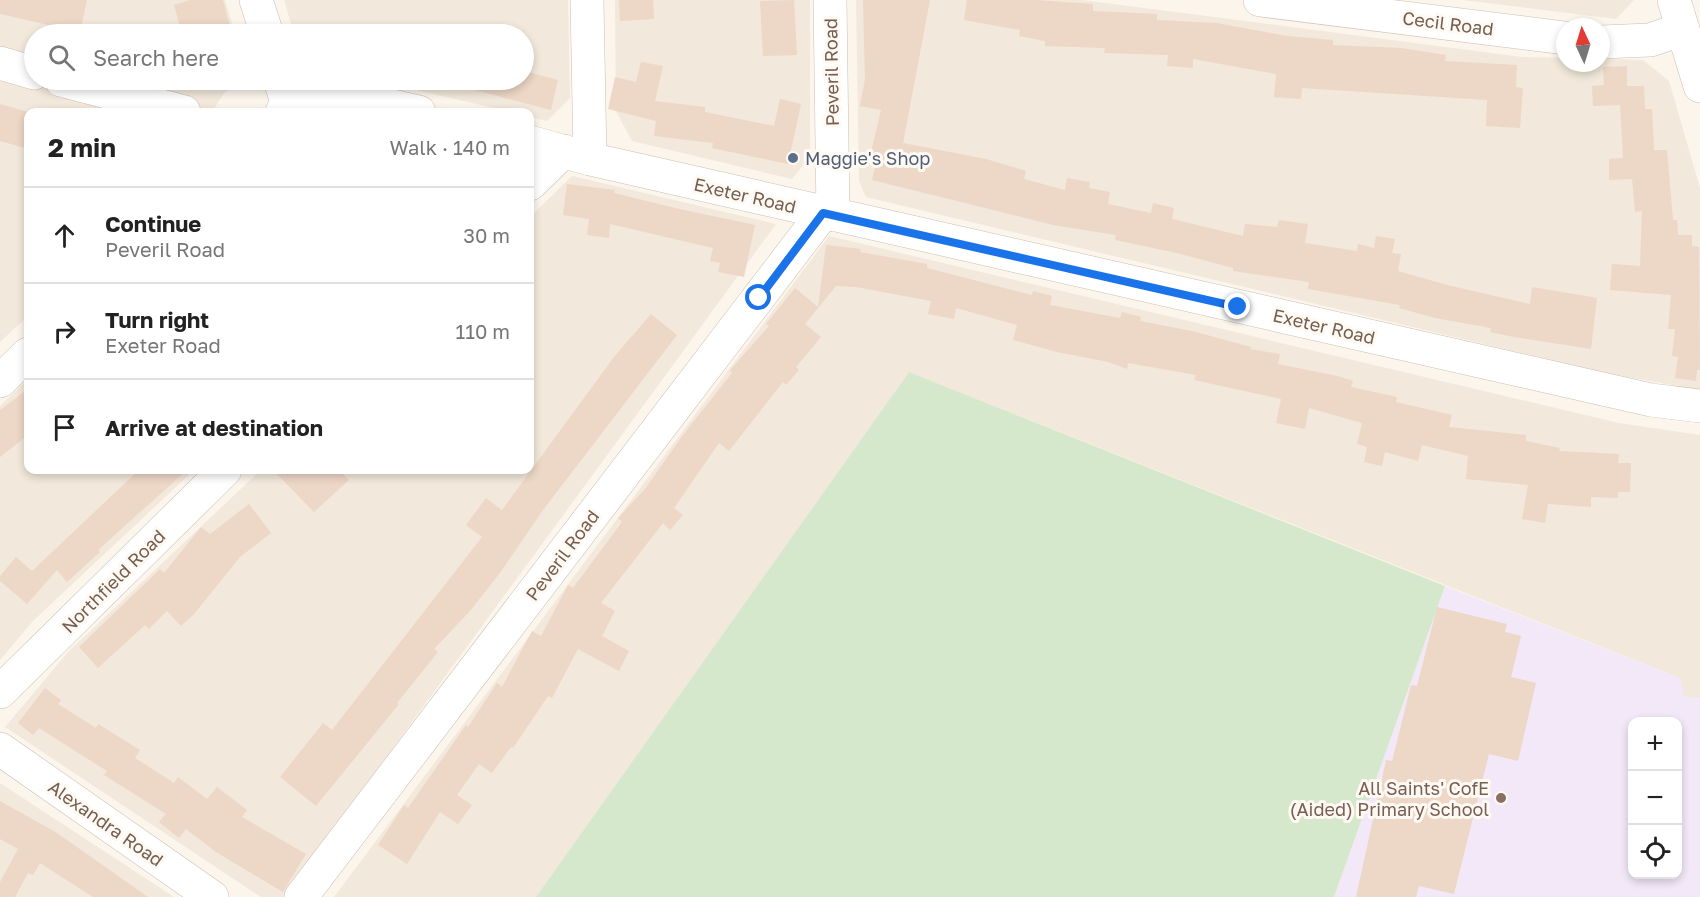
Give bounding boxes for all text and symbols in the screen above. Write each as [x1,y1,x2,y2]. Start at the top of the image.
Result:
street label: Cecil Road [1401,6,1495,40]
street label: Peveril Road [819,18,843,126]
north arrow [1556,18,1610,72]
search box [24,24,534,90]
icon: search [45,41,78,74]
text: Search here [93,44,219,71]
text: 2 min [48,132,116,163]
text: Walk · 140 m [390,135,510,159]
place label: Maggie's Shop [805,147,930,169]
marker: Maggie's Shop [786,151,800,165]
street label: Exeter Road [692,173,798,217]
text: Continue [105,210,201,237]
icon: ahead [48,219,81,252]
text: 30 m [463,223,510,247]
text: Peveril Road [105,237,225,261]
route start [745,284,771,310]
route end [1224,293,1250,319]
street label: Exeter Road [1271,304,1377,348]
text: Turn right [105,306,209,333]
icon: right [48,315,81,348]
text: 110 m [456,319,510,343]
text: Exeter Road [105,333,221,357]
icon: arrive [48,411,81,444]
text: Arrive at destination [105,414,323,441]
street label: Peveril Road [521,505,603,605]
street label: Northfield Road [57,525,169,637]
map controls [1628,717,1682,879]
button: + [1628,717,1682,771]
button: − [1628,771,1682,825]
street label: Alexandra Road [44,775,168,871]
place label: All Saints' CofE (Aided) Primary School [1290,777,1489,820]
marker: All Saints' CofE (Aided) Primary School [1494,791,1508,805]
button: locate [1628,825,1682,879]

